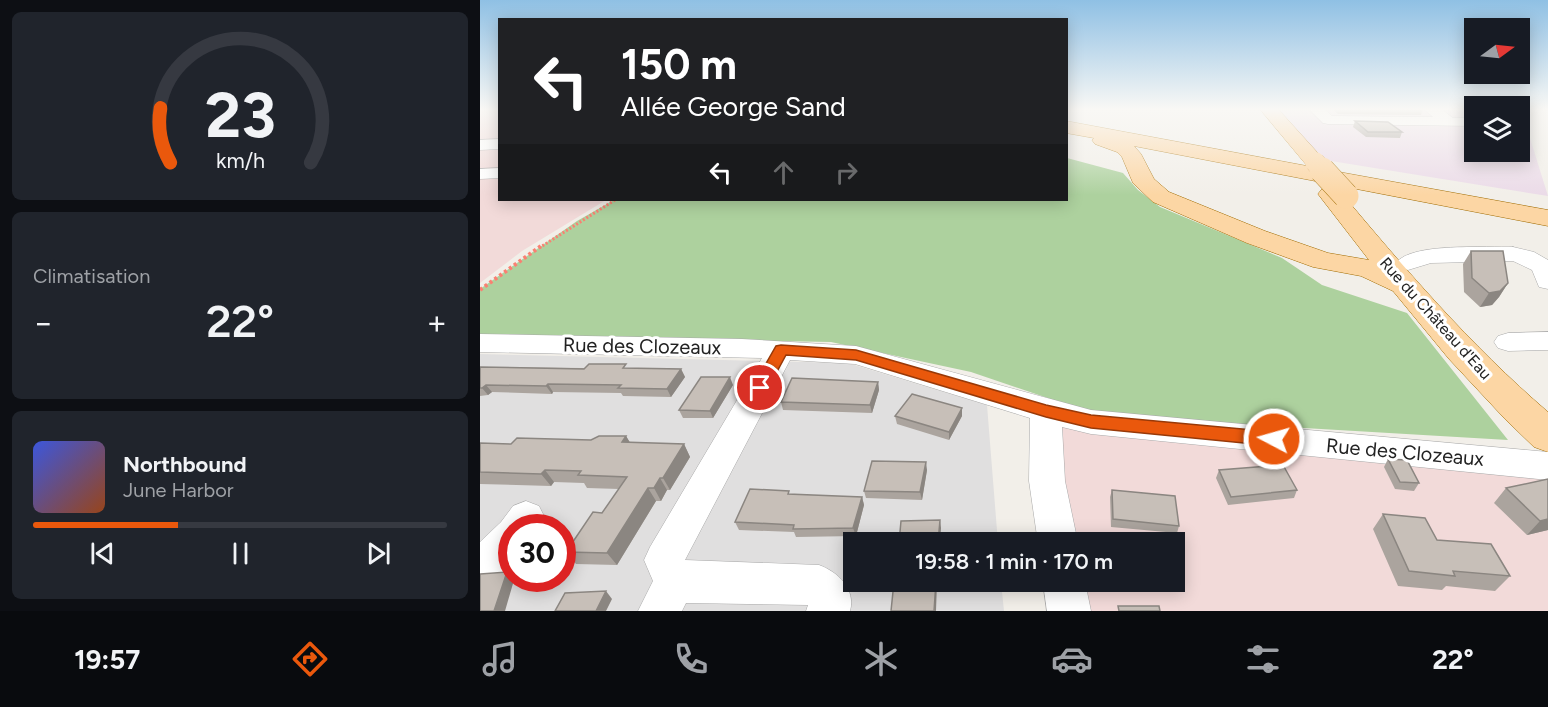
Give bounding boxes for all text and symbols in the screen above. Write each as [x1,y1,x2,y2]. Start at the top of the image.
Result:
north arrow [1464,18,1530,84]
map controls [1464,18,1530,162]
text: 150 m [621,39,737,90]
icon: left [522,42,600,120]
text: 23 [205,78,275,153]
text: Allée George Sand [621,90,846,123]
button: layers [1464,96,1530,162]
text: km/h [216,148,264,173]
icon: left [704,156,737,189]
icon: ahead [767,156,800,189]
icon: right [830,156,863,189]
street label: Rue du Château d'Eau [1376,253,1495,383]
text: Climatisation [33,264,150,288]
text: 22° [206,294,274,348]
text: − [33,303,54,342]
text: + [426,303,447,342]
street label: Rue des Clozeaux [563,333,722,359]
pin [734,362,785,413]
icon: arrive [743,371,776,404]
position arrow [1242,407,1306,471]
street label: Rue des Clozeaux [1325,433,1485,471]
text: Northbound [123,451,247,478]
text: June Harbor [123,478,234,502]
speed limit sign: 30 [498,514,576,592]
icon: previous [86,537,119,570]
icon: pause [224,537,257,570]
icon: next [362,537,395,570]
text: 19:58 · 1 min · 170 m [915,548,1113,575]
icon: directions [289,638,331,680]
icon: music [479,638,521,680]
icon: phone [670,638,712,680]
icon: climate [860,638,902,680]
icon: car [1051,638,1093,680]
icon: filters [1242,638,1284,680]
text: 19:57 [74,643,140,676]
text: 22° [1432,643,1474,676]

